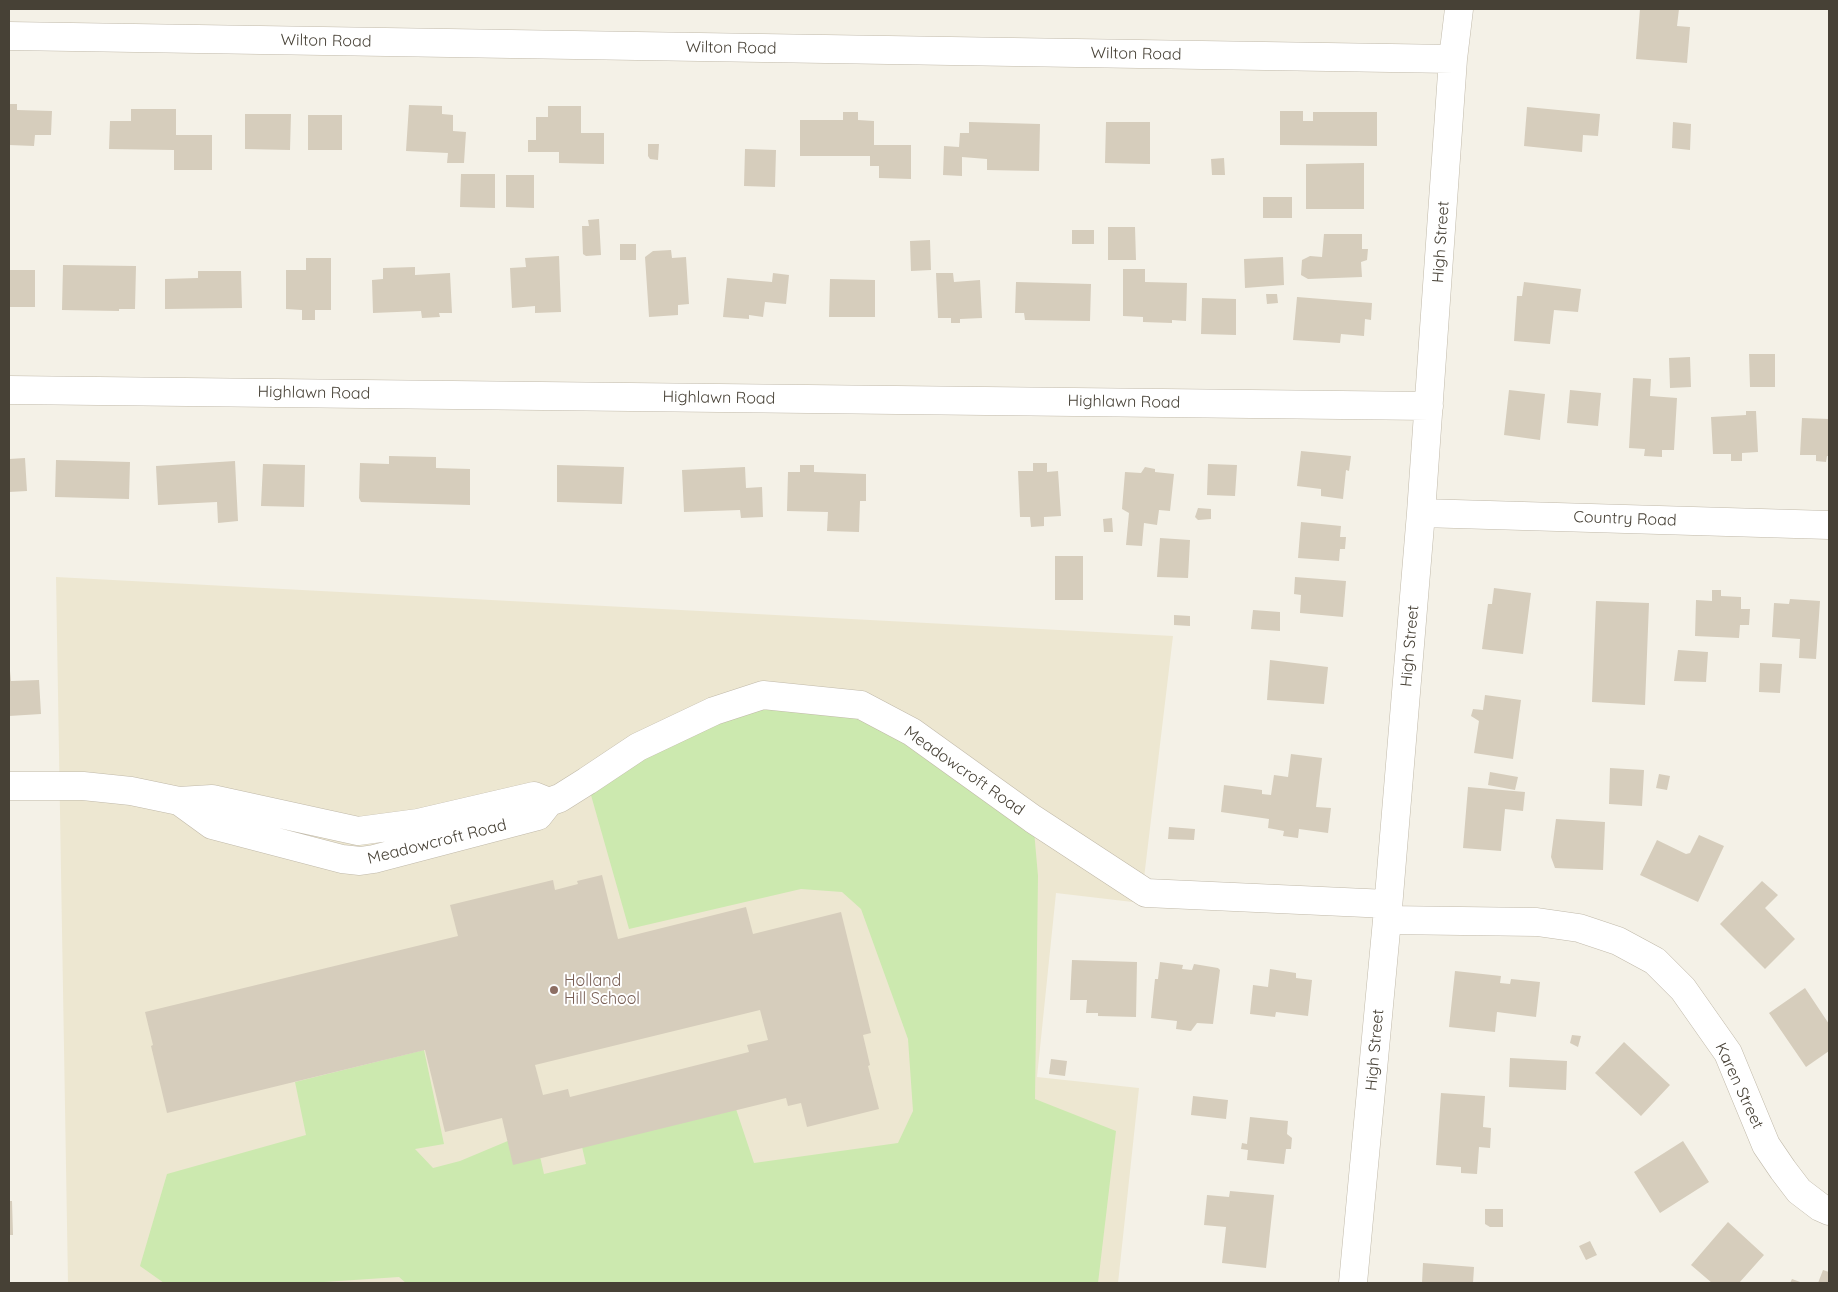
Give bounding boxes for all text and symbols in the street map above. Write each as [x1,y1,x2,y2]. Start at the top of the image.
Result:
street label: Wilton Road [280,31,372,51]
street label: Wilton Road [685,38,777,58]
street label: Wilton Road [1090,44,1182,64]
street label: High Street [1429,200,1453,284]
street label: Highlawn Road [258,382,370,404]
street label: Highlawn Road [663,387,775,409]
street label: Highlawn Road [1068,391,1180,413]
street label: Country Road [1573,508,1677,530]
street label: High Street [1397,604,1423,688]
street label: Meadowcroft Road [900,722,1028,820]
street label: Meadowcroft Road [366,815,508,869]
place label: Holland Hill School [564,971,640,1009]
marker: Holland Hill School [548,984,560,996]
street label: High Street [1362,1008,1388,1092]
street label: Karen Street [1711,1040,1767,1132]

